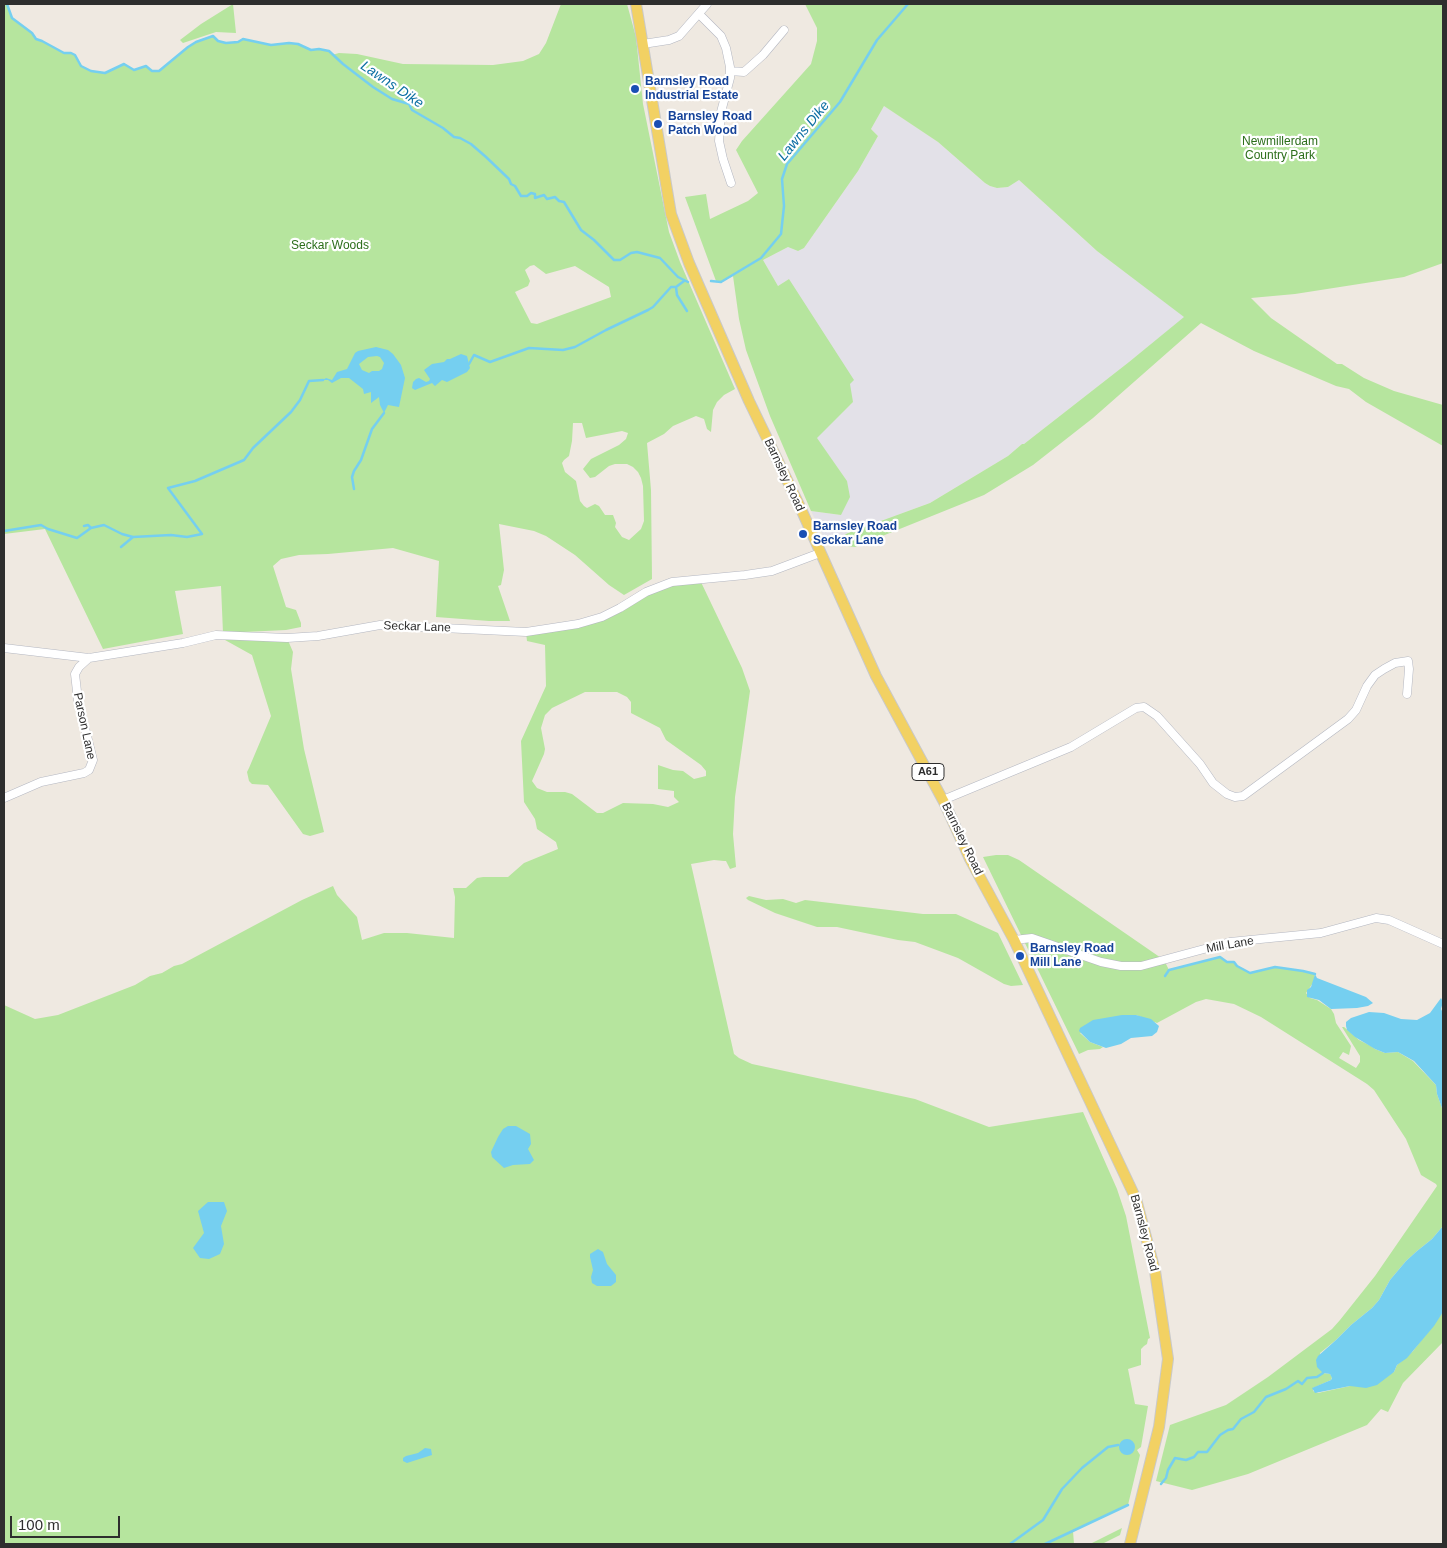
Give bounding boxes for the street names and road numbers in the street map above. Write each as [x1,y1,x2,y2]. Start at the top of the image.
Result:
street label: Barnsley Road [761,436,807,514]
street label: Seckar Lane [383,619,451,635]
street label: Parson Lane [70,691,98,761]
road number: A61 [912,764,944,780]
street label: Barnsley Road [938,800,986,878]
street label: Mill Lane [1205,934,1255,956]
street label: Barnsley Road [1127,1193,1161,1273]

